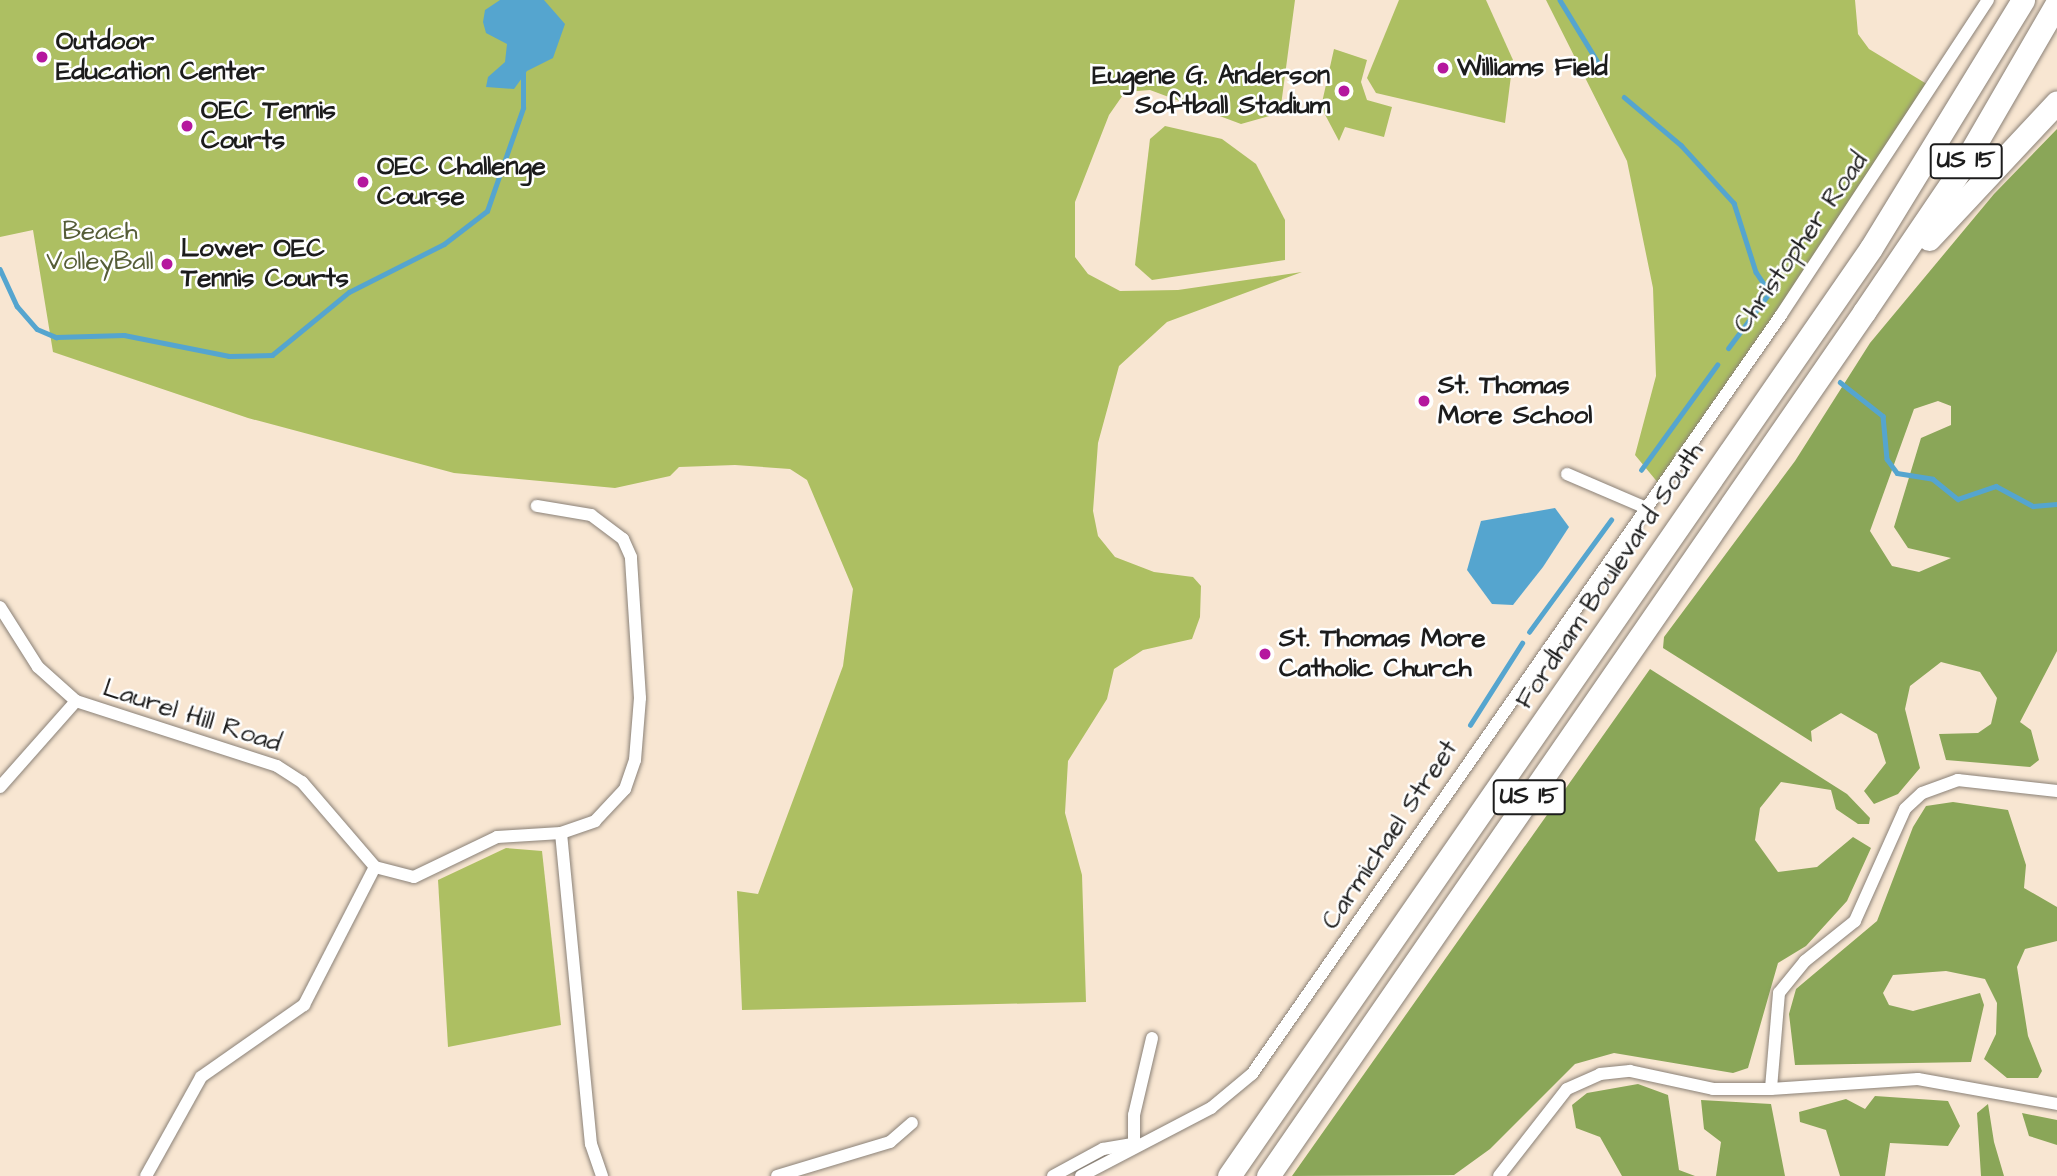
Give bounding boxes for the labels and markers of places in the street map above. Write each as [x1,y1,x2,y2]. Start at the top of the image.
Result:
place label: Outdoor Education Center [56,26,264,88]
marker: Outdoor Education Center [34,49,50,65]
place label: Williams Field [1457,52,1608,84]
place label: Eugene G. Anderson Softball Stadium [1092,60,1330,122]
marker: Williams Field [1435,60,1451,76]
marker: Eugene G. Anderson Softball Stadium [1336,83,1352,99]
place label: OEC Tennis Courts [201,95,336,156]
marker: OEC Tennis Courts [179,118,195,134]
place label: OEC Challenge Course [377,151,546,212]
marker: OEC Challenge Course [355,174,371,190]
place label: Lower OEC Tennis Courts [181,233,349,294]
marker: Lower OEC Tennis Courts [159,256,175,272]
place label: St. Thomas More School [1438,370,1592,432]
marker: St. Thomas More School [1416,393,1432,409]
place label: St. Thomas More Catholic Church [1279,623,1485,684]
marker: St. Thomas More Catholic Church [1257,646,1273,662]

